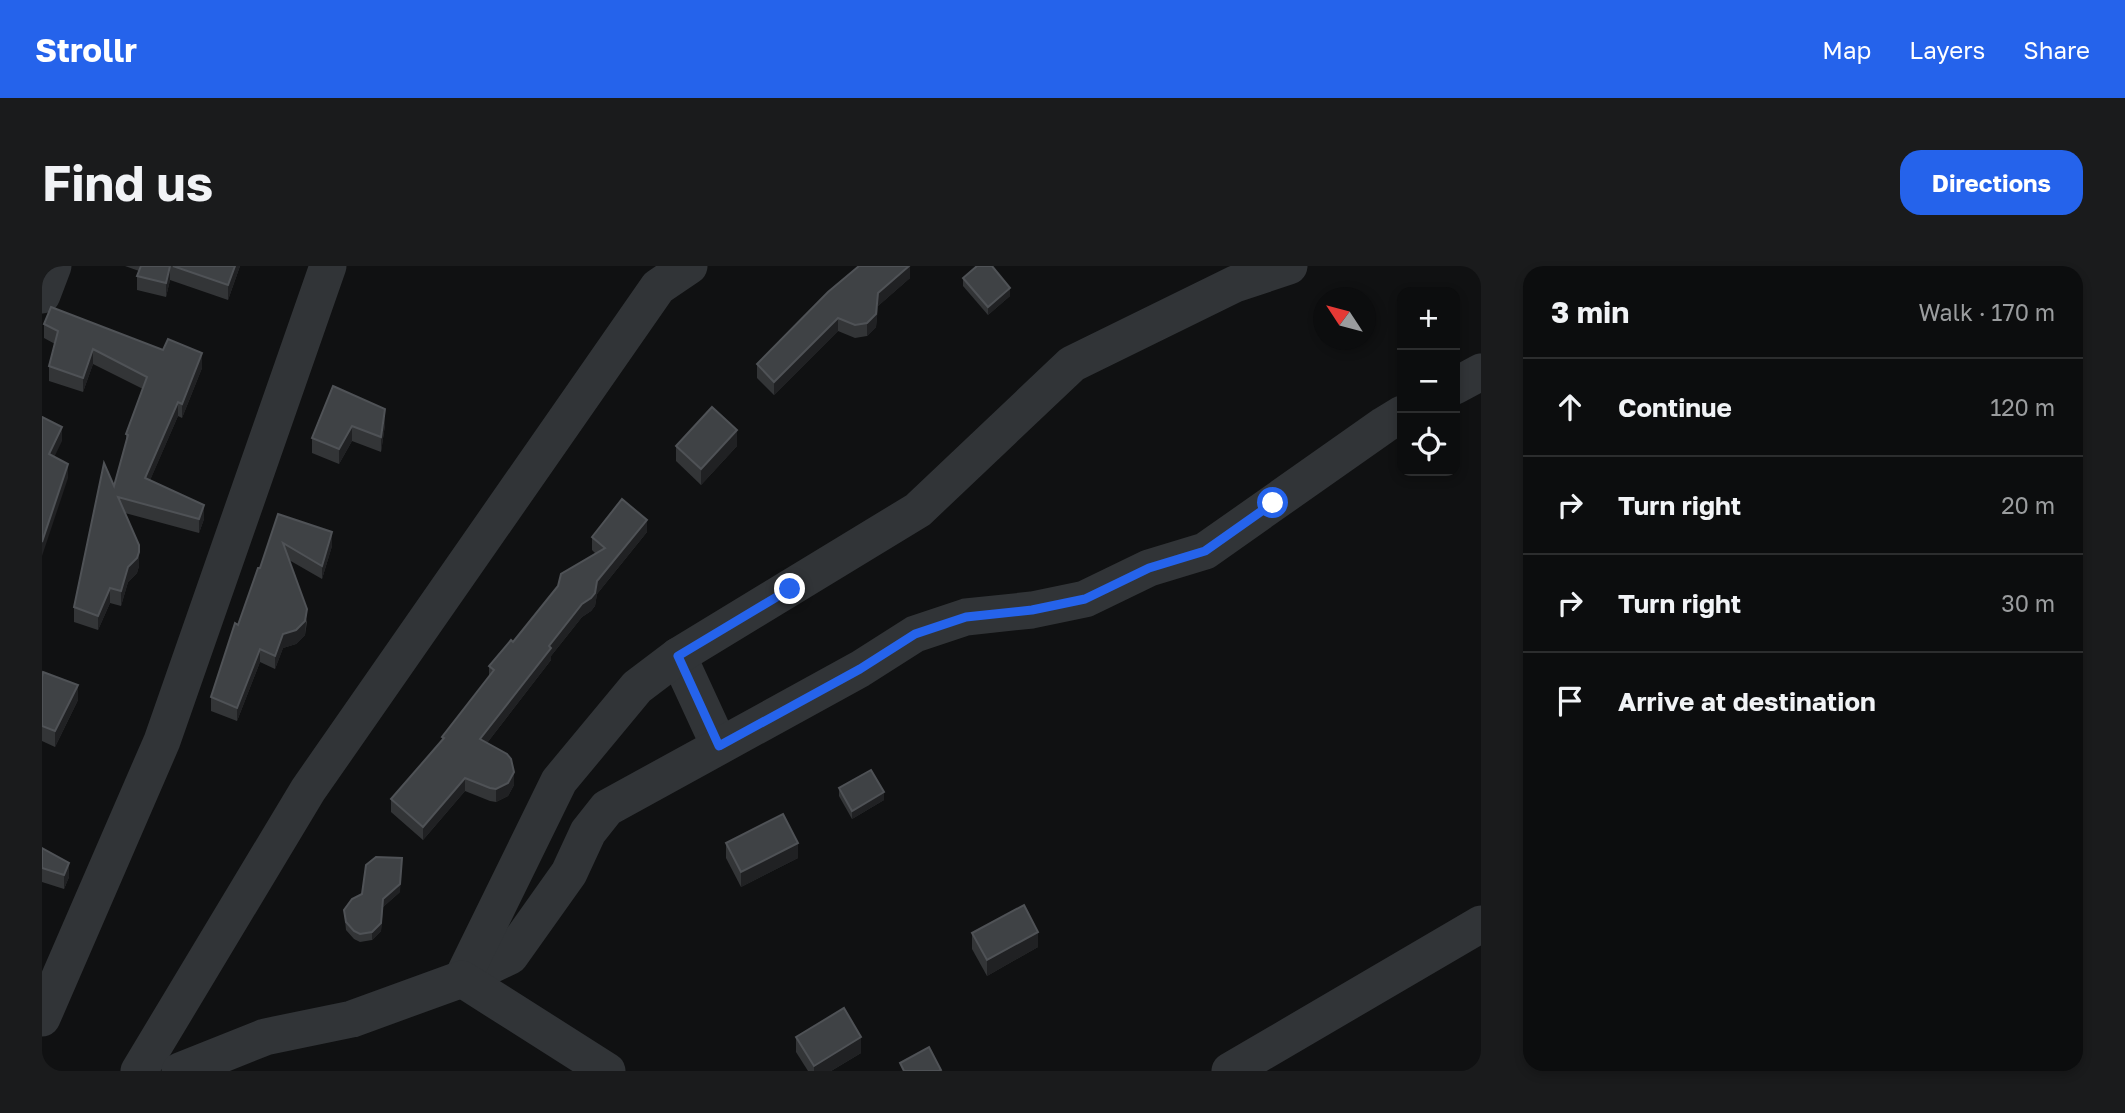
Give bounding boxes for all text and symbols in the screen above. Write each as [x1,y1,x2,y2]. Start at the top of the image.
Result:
text: Strollr [35,30,137,69]
text: Map [1822,35,1871,64]
text: Layers [1909,35,1985,64]
text: Share [2023,35,2090,64]
button: Directions [1900,150,2083,215]
text: Find us [42,153,213,212]
north arrow [1313,287,1376,350]
map controls [1397,287,1460,476]
button: + [1397,287,1460,350]
text: 3 min [1551,294,1629,330]
text: Walk · 170 m [1918,298,2055,326]
button: − [1397,350,1460,413]
icon: ahead [1551,388,1589,426]
text: Continue [1618,392,1732,423]
text: 120 m [1990,393,2055,421]
button: locate [1397,413,1460,476]
icon: right [1551,486,1589,524]
route start [1257,487,1288,518]
text: Turn right [1618,490,1741,521]
text: 20 m [2001,491,2055,519]
route end [774,573,805,604]
icon: right [1551,584,1589,622]
text: Turn right [1618,588,1741,619]
text: 30 m [2001,589,2055,617]
icon: arrive [1551,682,1589,720]
text: Arrive at destination [1618,686,1876,717]

